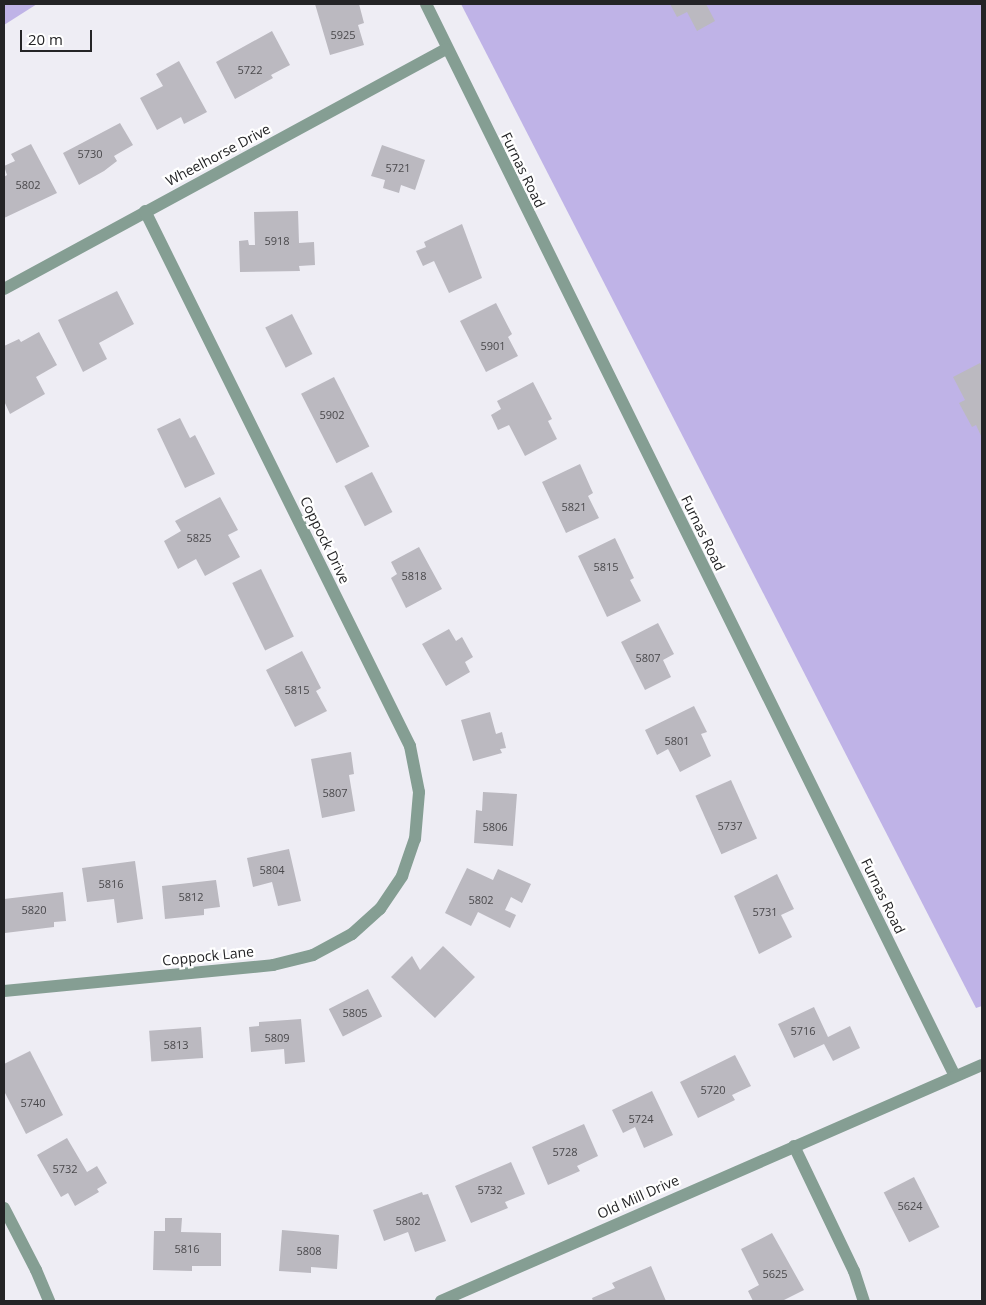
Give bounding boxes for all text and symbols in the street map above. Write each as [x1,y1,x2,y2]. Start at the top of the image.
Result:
scale bar [22,20,95,52]
house number: 5925 [330,28,356,42]
text: 20 m [28,29,63,49]
house number: 5722 [237,63,263,77]
street label: Wheelhorse Drive [163,120,273,190]
street label: Furnas Road [498,130,548,210]
house number: 5730 [77,147,103,161]
house number: 5721 [385,161,411,175]
house number: 5802 [15,178,41,192]
house number: 5918 [264,234,290,248]
house number: 5901 [480,339,506,353]
house number: 5902 [319,408,345,422]
street label: Furnas Road [678,493,728,573]
street label: Coppock Drive [297,494,353,586]
house number: 5821 [561,500,587,514]
house number: 5825 [186,531,212,545]
house number: 5815 [593,560,619,574]
house number: 5818 [401,569,427,583]
house number: 5807 [635,651,661,665]
house number: 5815 [284,683,310,697]
house number: 5801 [664,734,690,748]
house number: 5807 [322,786,348,800]
house number: 5737 [717,819,743,833]
house number: 5806 [482,820,508,834]
street label: Furnas Road [858,856,908,936]
house number: 5804 [259,863,285,877]
house number: 5816 [98,877,124,891]
house number: 5812 [178,890,204,904]
house number: 5802 [468,893,494,907]
house number: 5820 [21,903,47,917]
house number: 5731 [752,905,778,919]
street label: Coppock Lane [161,943,255,969]
house number: 5805 [342,1006,368,1020]
house number: 5716 [790,1024,816,1038]
house number: 5809 [264,1031,290,1045]
house number: 5813 [163,1038,189,1052]
house number: 5720 [700,1083,726,1097]
house number: 5740 [20,1096,46,1110]
house number: 5724 [628,1112,654,1126]
house number: 5728 [552,1145,578,1159]
house number: 5732 [52,1162,78,1176]
street label: Old Mill Drive [595,1171,681,1223]
house number: 5732 [477,1183,503,1197]
house number: 5624 [897,1199,923,1213]
house number: 5802 [395,1214,421,1228]
house number: 5816 [174,1242,200,1256]
house number: 5808 [296,1244,322,1258]
house number: 5625 [762,1267,788,1281]

